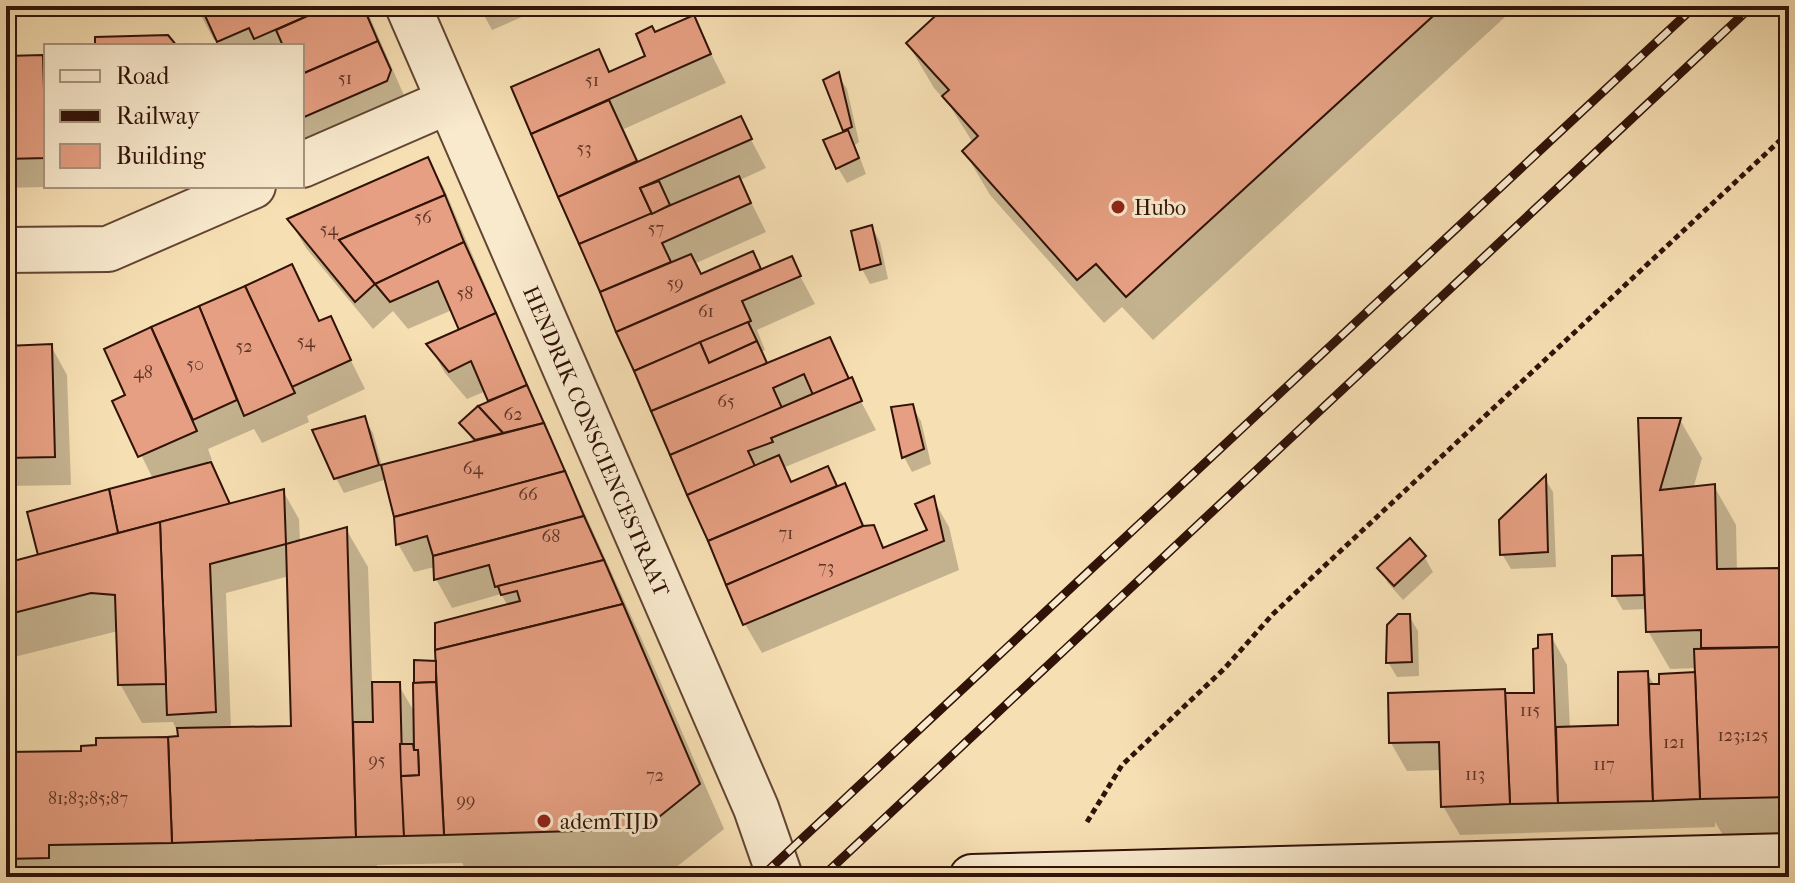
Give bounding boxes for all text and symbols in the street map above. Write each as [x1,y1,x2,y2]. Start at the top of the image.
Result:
legend [44,44,304,188]
text: Road [116,62,170,90]
house number: 51 [338,68,352,89]
house number: 51 [585,70,599,91]
text: Railway [116,102,201,130]
house number: 53 [576,138,592,159]
text: Building [116,142,207,170]
place label: Hubo [1134,195,1186,221]
marker: Hubo [1109,198,1127,216]
house number: 56 [414,207,432,228]
house number: 57 [648,218,665,239]
house number: 54 [320,219,339,240]
house number: 59 [666,273,684,294]
street label: HENDRIK CONSCIENCESTRAAT [517,282,675,602]
house number: 58 [457,283,473,304]
house number: 61 [698,301,714,322]
house number: 54 [297,331,316,352]
house number: 52 [235,336,253,357]
house number: 50 [186,354,204,375]
house number: 48 [133,362,153,383]
house number: 65 [717,391,735,412]
house number: 62 [503,404,523,425]
house number: 64 [463,458,484,479]
house number: 66 [518,484,538,505]
house number: 71 [778,523,794,544]
house number: 68 [542,526,560,547]
house number: 73 [818,557,834,578]
house number: 115 [1520,700,1540,721]
house number: 123;125 [1717,725,1769,746]
house number: 121 [1663,732,1685,753]
house number: 95 [368,750,386,771]
house number: 117 [1593,754,1615,775]
house number: 113 [1465,764,1485,785]
house number: 72 [646,765,664,786]
house number: 81;83;85;87 [48,788,128,809]
house number: 99 [457,790,475,811]
place label: ademTIJD [560,809,658,835]
marker: ademTIJD [535,812,553,830]

